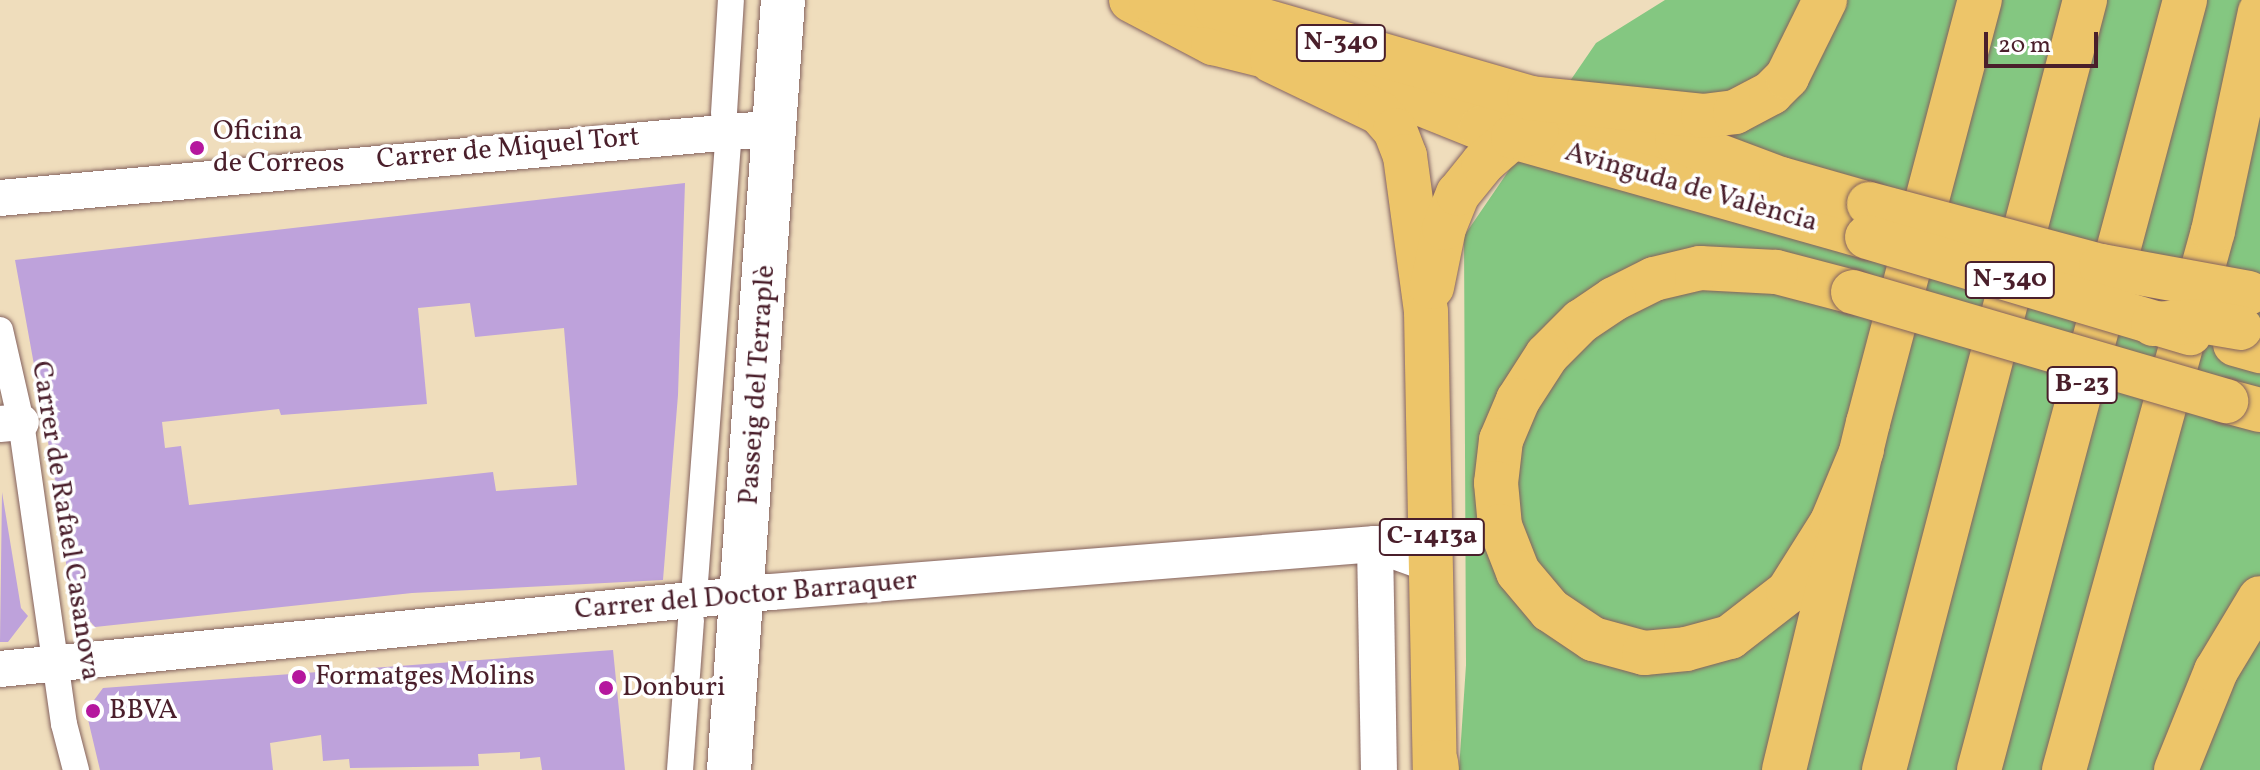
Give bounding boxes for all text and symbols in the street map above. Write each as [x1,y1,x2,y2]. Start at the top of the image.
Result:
scale bar [1988,16,2102,66]
road number: N-340 [1295,21,1387,65]
text: 20 m [1998,29,2051,63]
place label: Oficina de Correos [213,115,344,181]
street label: Carrer de Miquel Tort [375,121,641,177]
street label: Avinguda de València [1560,136,1822,240]
marker: Oficina de Correos [188,139,206,157]
road number: N-340 [1964,258,2056,302]
street label: Passeig del Terraplè [733,263,783,507]
street label: Carrer de Rafael Casanova [23,359,107,683]
road number: B-23 [2046,363,2118,407]
road number: C-1413a [1378,515,1486,559]
street label: Carrer del Doctor Barraquer [573,564,919,628]
place label: Formatges Molins [315,660,535,694]
marker: Formatges Molins [290,668,308,686]
place label: Donburi [622,671,725,705]
marker: Donburi [597,679,615,697]
place label: BBVA [109,694,178,728]
marker: BBVA [84,702,102,720]

